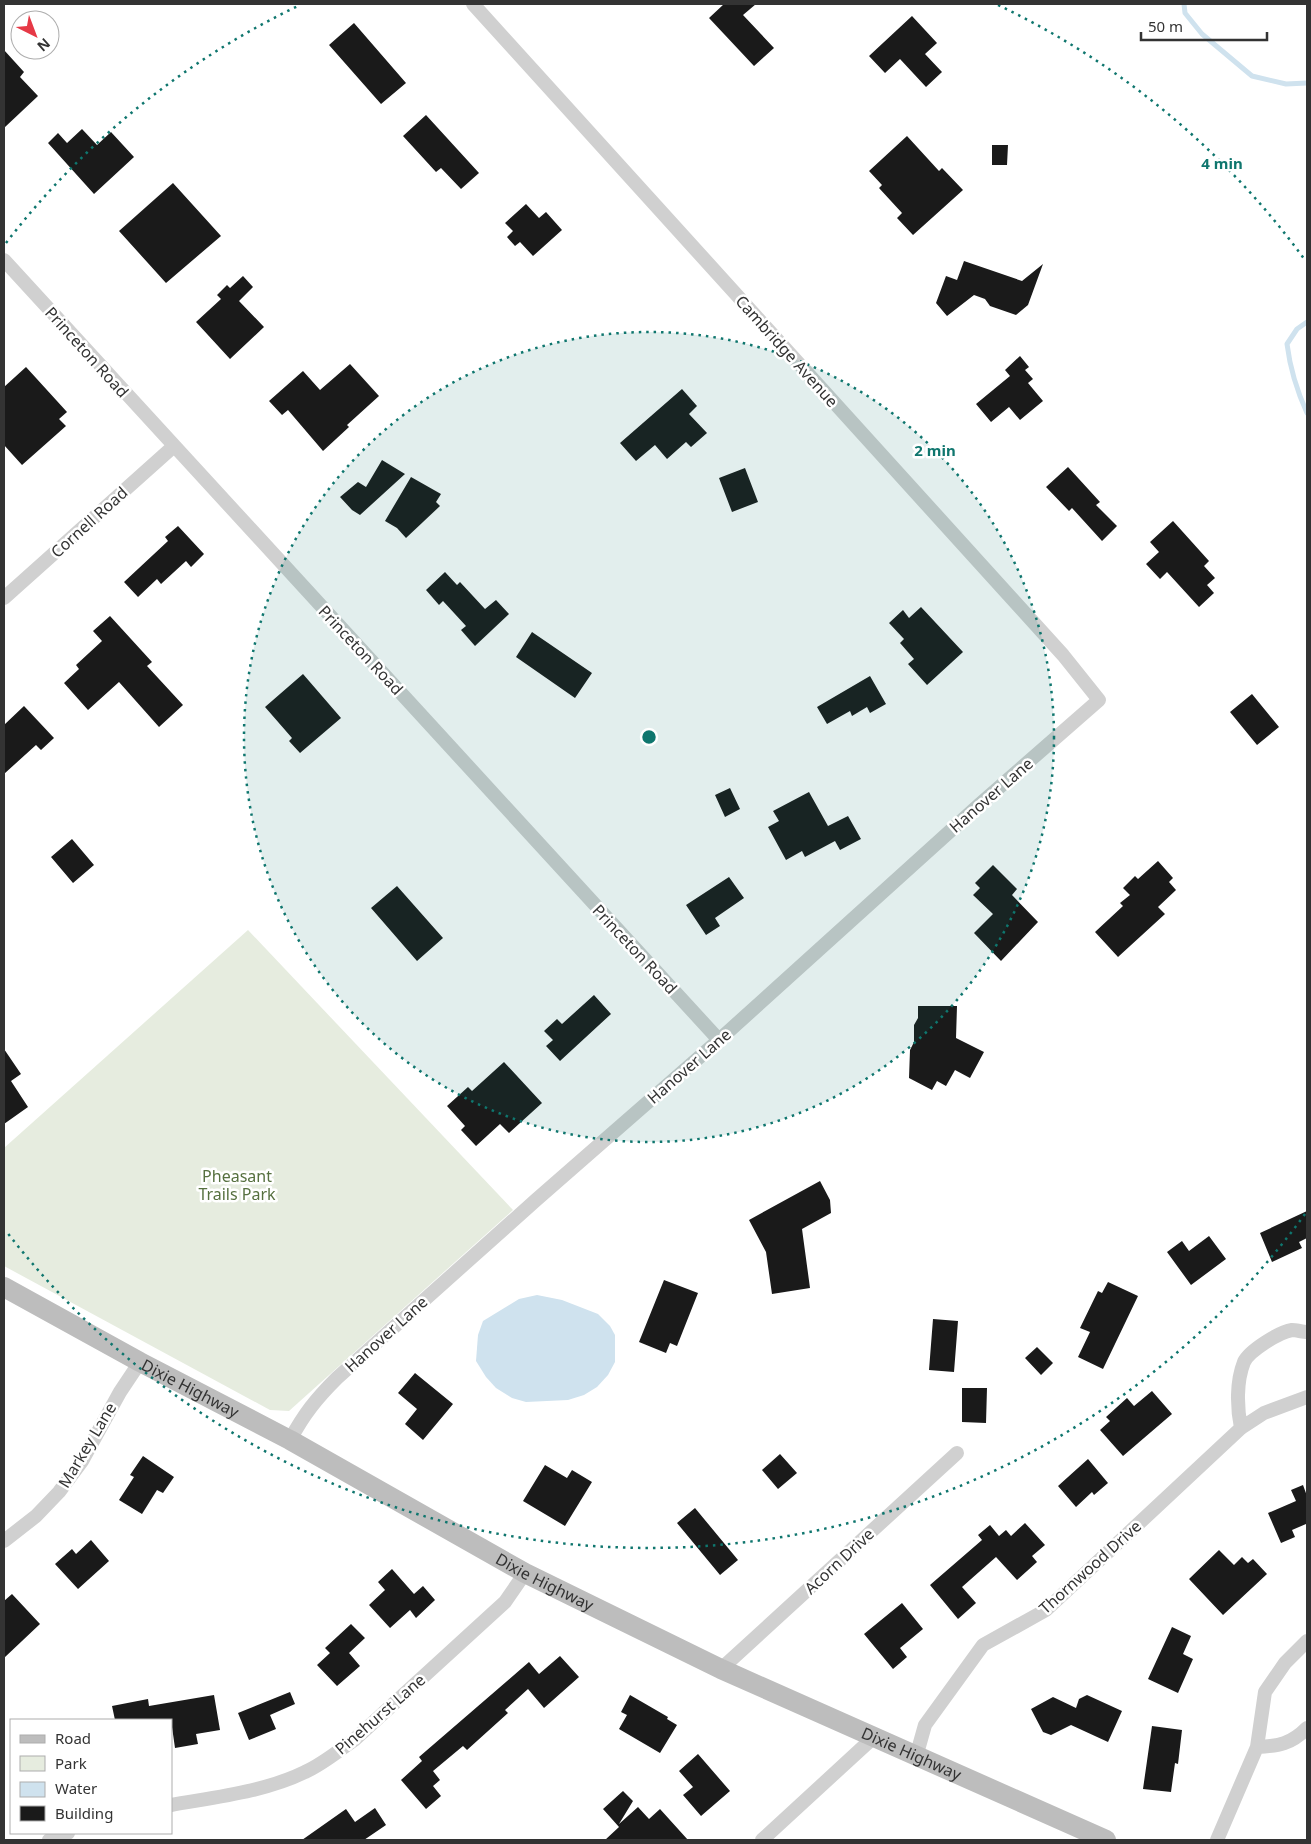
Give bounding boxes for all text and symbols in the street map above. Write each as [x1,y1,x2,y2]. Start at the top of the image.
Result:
north arrow [10,10,60,60]
scale bar [1141,10,1267,42]
text: 50 m [1148,16,1183,36]
text: N [33,34,55,56]
text: 4 min [1201,153,1243,173]
street label: Cambridge Avenue [731,290,843,412]
street label: Princeton Road [40,302,134,402]
text: 2 min [914,440,956,460]
street label: Cornell Road [46,482,132,562]
street label: Princeton Road [314,600,408,700]
centre of rings [640,728,658,746]
street label: Hanover Lane [944,752,1038,838]
street label: Princeton Road [588,899,682,999]
street label: Hanover Lane [642,1023,736,1109]
park label: Pheasant Trails Park [198,1165,276,1205]
street label: Hanover Lane [340,1291,432,1377]
street label: Dixie Highway [138,1354,244,1423]
street label: Markey Lane [53,1398,121,1492]
street label: Thornwood Drive [1034,1515,1146,1619]
street label: Acorn Drive [799,1523,879,1599]
street label: Dixie Highway [492,1548,598,1616]
street label: Pinehurst Lane [330,1669,430,1759]
legend [10,1719,172,1834]
street label: Dixie Highway [858,1722,966,1786]
text: Road [55,1728,91,1748]
text: Park [55,1753,87,1773]
text: Water [55,1778,97,1798]
text: Building [55,1803,113,1823]

